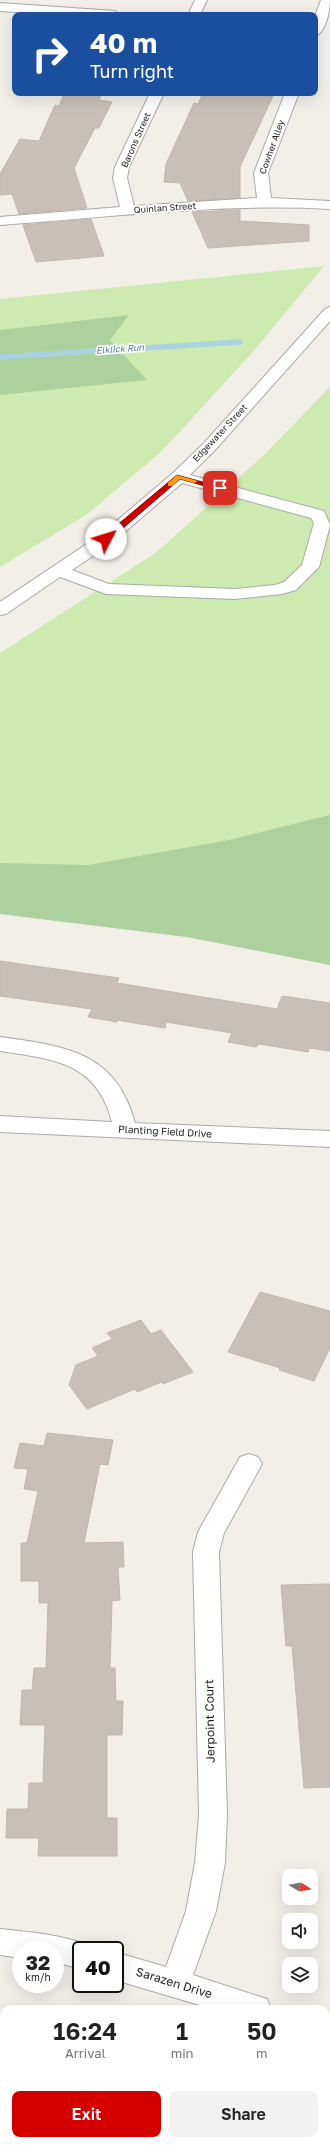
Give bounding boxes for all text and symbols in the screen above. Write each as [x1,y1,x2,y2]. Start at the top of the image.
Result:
text: 40 m [90,26,157,59]
icon: right [24,28,76,80]
text: Turn right [90,60,174,82]
street label: Barons Street [118,110,153,169]
street label: Cowher Alley [257,118,286,175]
street label: Quinlan Street [133,200,197,215]
water label: Elklick Run [96,341,145,356]
street label: Edgewater Street [190,401,249,464]
pin [203,471,237,505]
icon: arrive [209,477,231,499]
position arrow [85,518,127,560]
street label: Planting Field Drive [118,1123,212,1139]
street label: Jerpoint Court [201,1679,218,1763]
north arrow [282,1869,318,1905]
map controls [282,1869,318,1993]
button: sound [282,1913,318,1949]
speed limit sign: 40 [72,1941,124,1993]
text: 32 [26,1950,50,1974]
button: layers [282,1957,318,1993]
street label: Sarazen Drive [134,1964,214,2001]
text: km/h [25,1971,51,1983]
text: 16:24 [53,2016,117,2045]
text: 1 [176,2016,188,2045]
text: 50 [247,2016,277,2045]
text: Arrival [65,2045,106,2061]
text: min [171,2045,194,2061]
text: m [256,2045,268,2061]
button: Exit [12,2091,161,2137]
button: Share [169,2091,318,2137]

